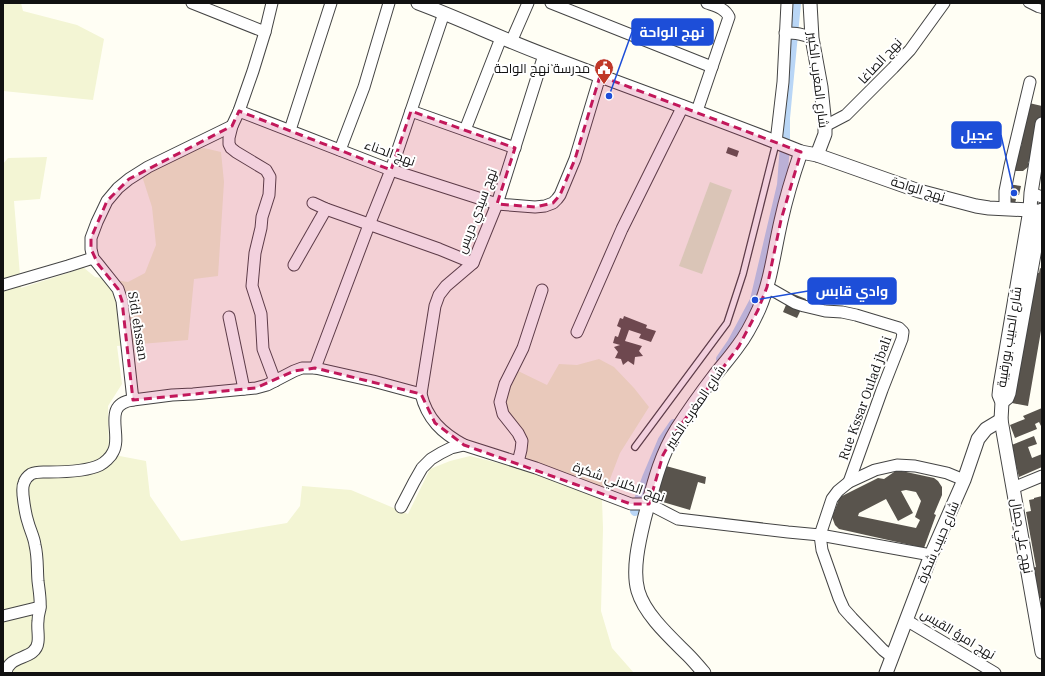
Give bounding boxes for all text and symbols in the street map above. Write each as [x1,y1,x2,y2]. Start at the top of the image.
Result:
callout: نهج الواحة [632,19,713,45]
text: نهج الواحة [639,23,705,42]
street label: شارع المغرب الكبير [804,30,832,129]
street label: نهج الصاغا [854,34,906,88]
public building icon: مدرسة نهج الواحة [593,57,615,85]
place label: مدرسة نهج الواحة [494,60,590,77]
callout: عجيل [952,122,1001,148]
text: عجيل [961,126,993,144]
street label: نهج الحناء [362,136,418,170]
street label: نهج سيدي دريس [453,166,503,257]
street label: نهج الواحة [889,173,947,205]
callout: وادي قابس [808,278,896,304]
text: وادي قابس [816,282,888,302]
street label: شارع الحبيب بورقيبة [993,285,1025,389]
street label: Sidi ehssan [124,290,152,362]
street label: Rue Kssar Oulad jbali [835,334,895,462]
street label: شارع المغرب الكبير [660,362,729,453]
street label: نهج الكلاني شكرة [570,458,667,508]
street label: نهج علي جمال [1005,497,1037,575]
street label: شارع حبيب شكرة [913,498,963,586]
street label: نهج امرؤ القيس [917,605,999,663]

